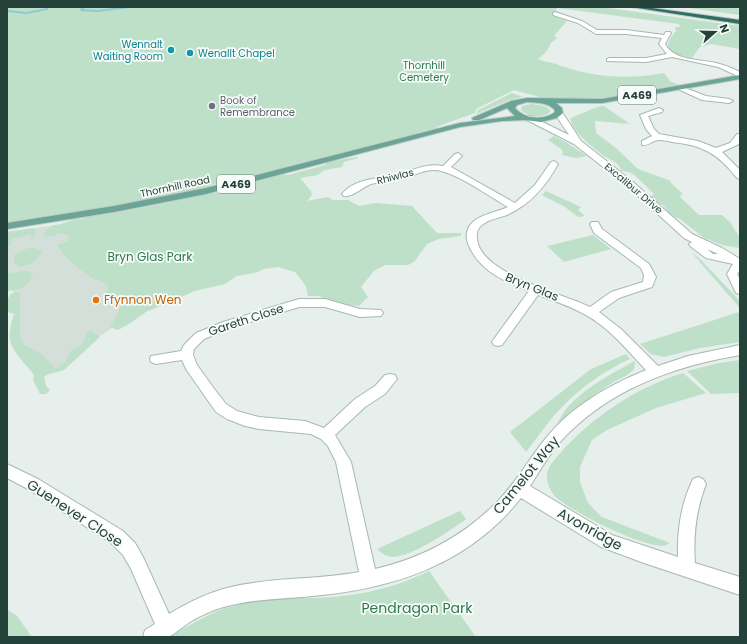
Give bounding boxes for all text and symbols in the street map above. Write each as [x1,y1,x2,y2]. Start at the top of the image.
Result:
north arrow [695,12,735,52]
text: N [715,22,733,35]
place label: Wennalt Waiting Room [93,37,163,64]
marker: Wennalt Waiting Room [166,45,176,55]
place label: Wenallt Chapel [198,46,275,61]
marker: Wenallt Chapel [185,48,195,58]
park label: Thornhill Cemetery [399,58,449,85]
road number: A469 [618,86,656,104]
place label: Book of Remembrance [220,93,295,120]
marker: Book of Remembrance [207,101,217,111]
street label: Excalibur Drive [601,159,666,217]
street label: Rhiwlas [375,165,415,188]
street label: Thornhill Road [139,172,211,201]
road number: A469 [217,175,255,193]
park label: Bryn Glas Park [107,248,193,265]
street label: Bryn Glas [503,268,561,305]
place label: Ffynnon Wen [104,291,182,308]
marker: Ffynnon Wen [91,295,101,305]
street label: Gareth Close [206,299,286,340]
street label: Camelot Way [488,431,564,518]
street label: Guenever Close [23,474,127,552]
street label: Avonridge [554,503,626,555]
park label: Pendragon Park [361,598,473,618]

